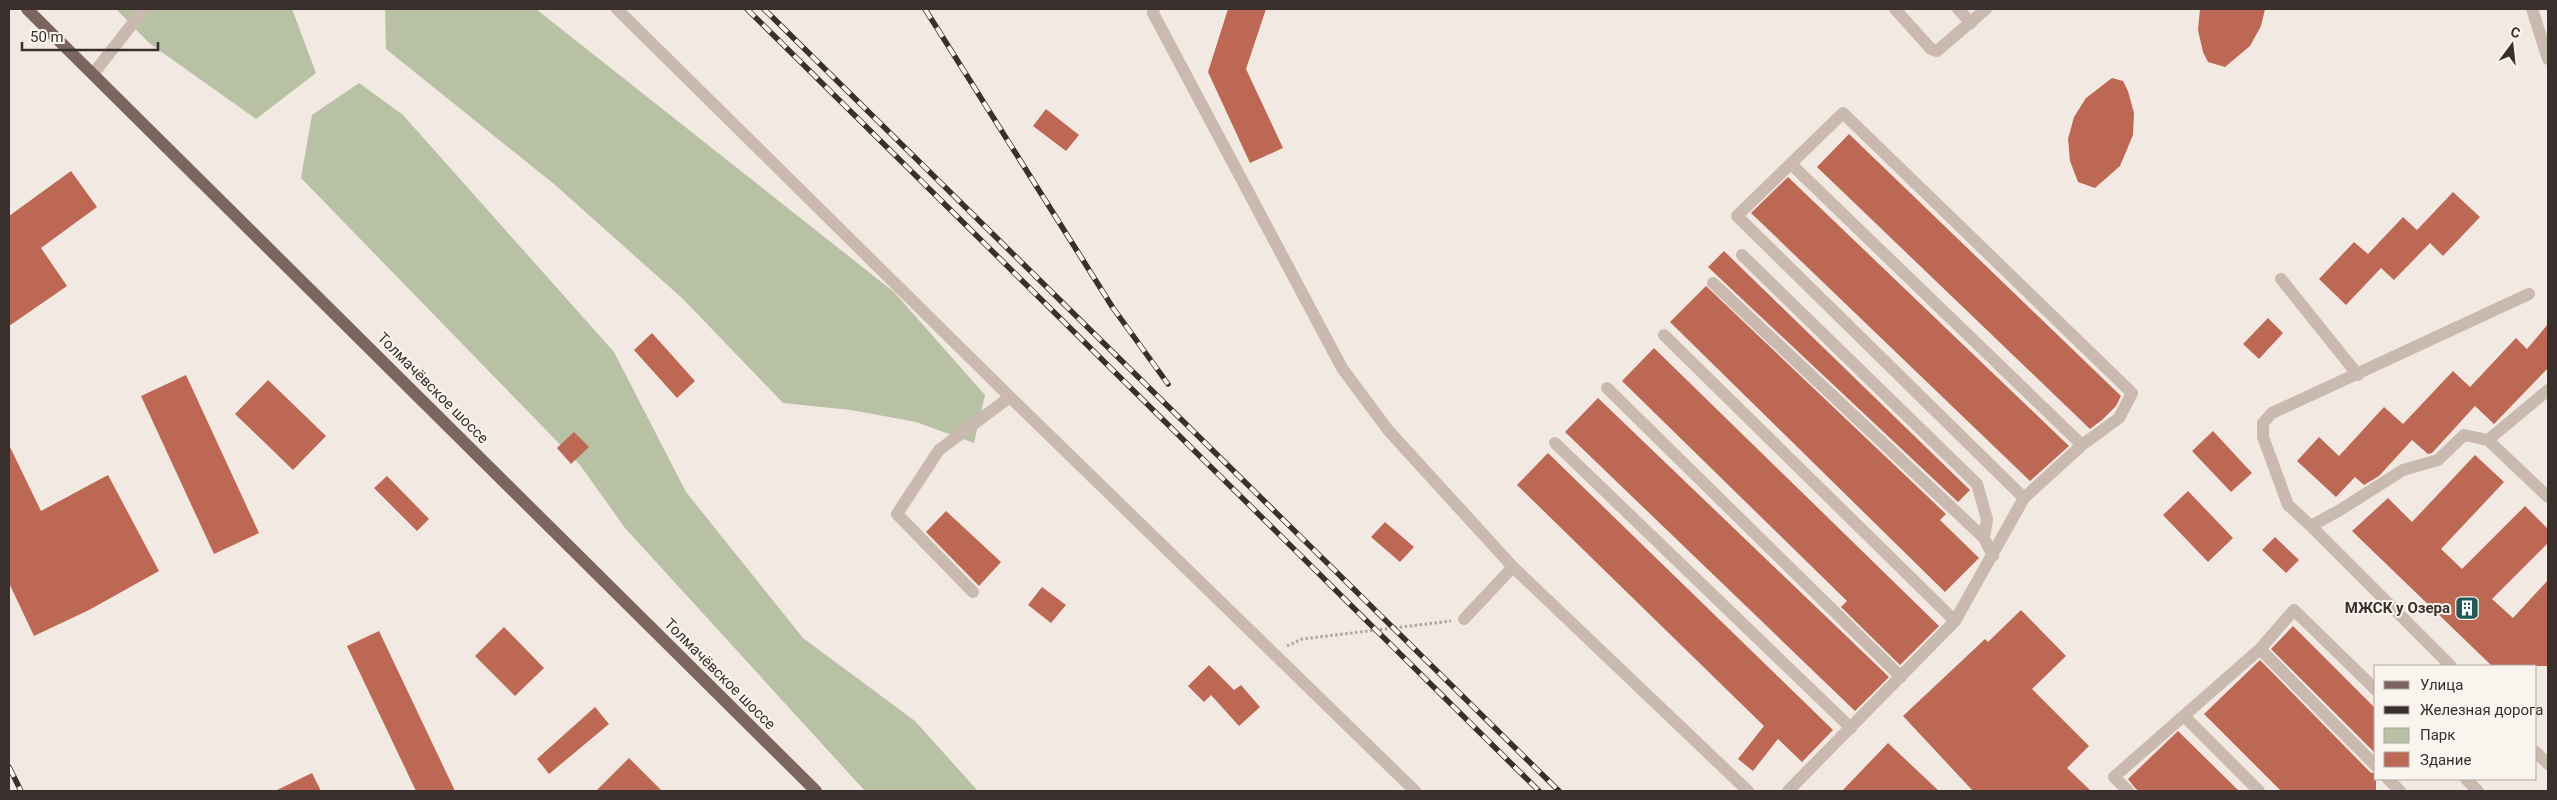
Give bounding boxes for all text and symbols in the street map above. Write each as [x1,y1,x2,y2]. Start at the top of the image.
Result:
scale bar [22,20,159,52]
north arrow [2487,20,2537,70]
text: С [2509,24,2522,41]
text: 50 m [30,28,64,46]
street label: Толмачёвское шоссе [374,329,492,447]
building icon: МЖСК у Озера [2454,595,2480,621]
place label: МЖСК у Озера [2345,599,2450,617]
street label: Толмачёвское шоссе [661,615,779,733]
legend [2374,665,2537,780]
text: Улица [2420,676,2463,694]
text: Железная дорога [2420,701,2543,719]
text: Парк [2420,726,2455,744]
text: Здание [2420,751,2471,769]

